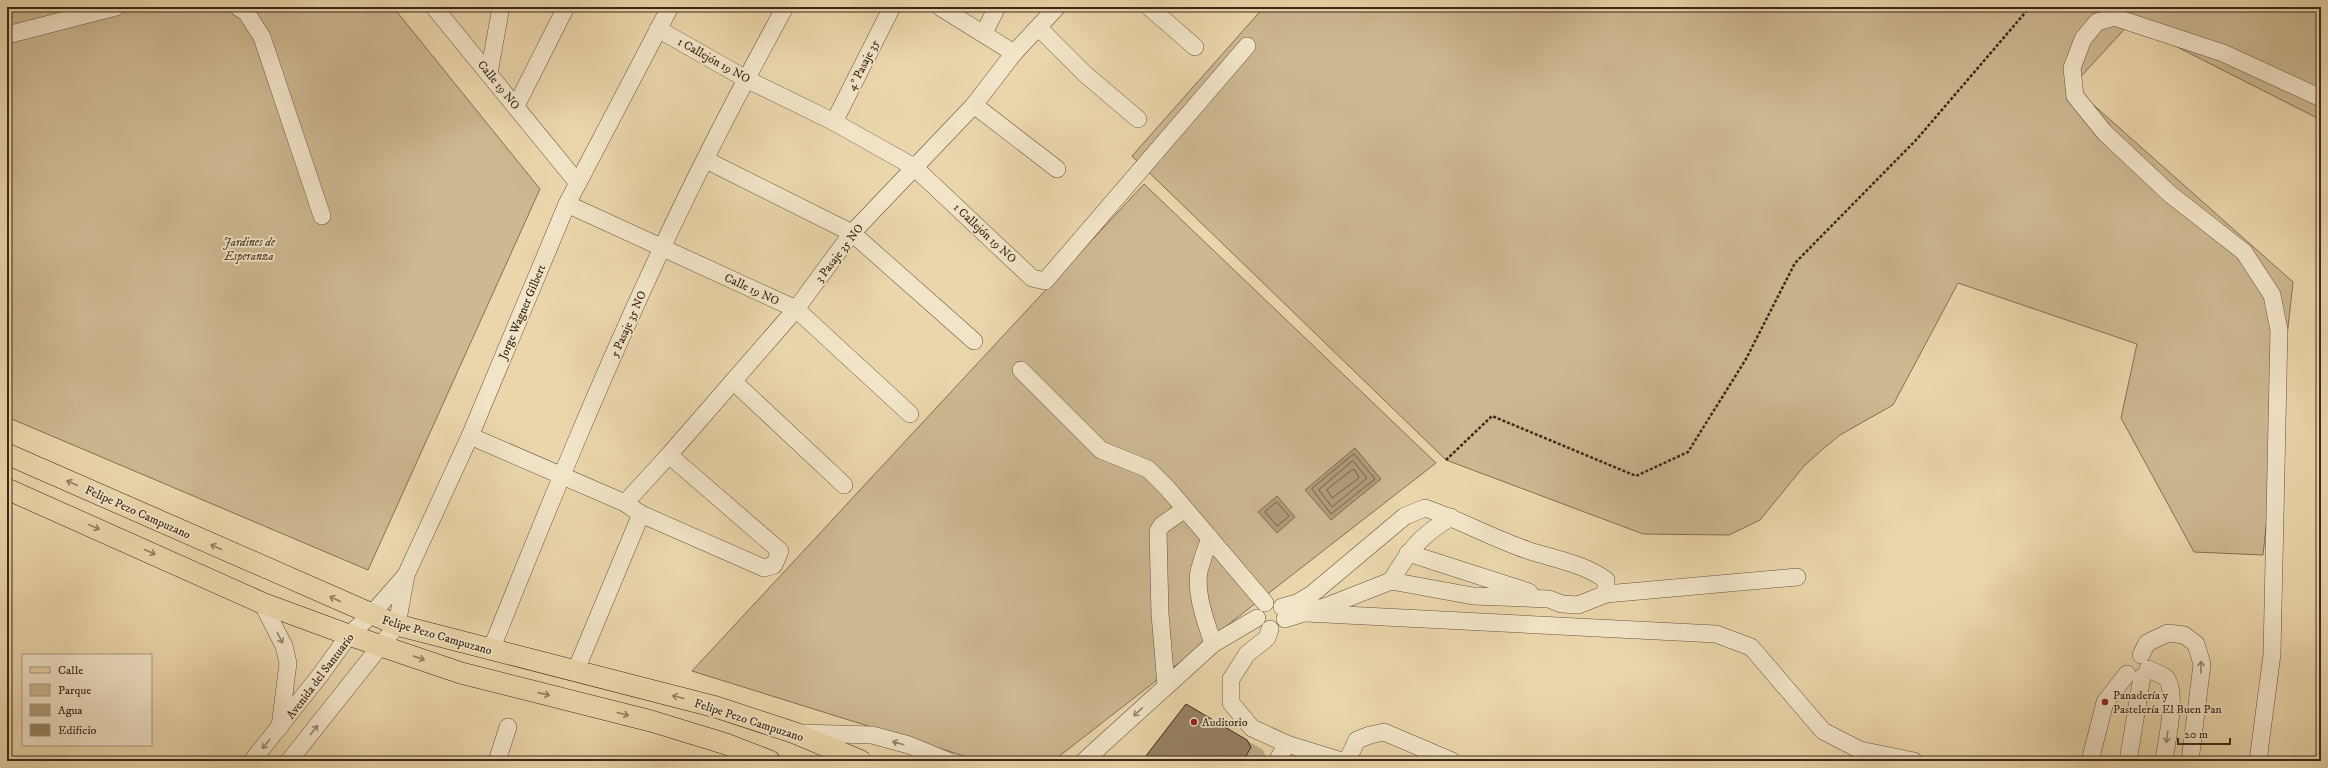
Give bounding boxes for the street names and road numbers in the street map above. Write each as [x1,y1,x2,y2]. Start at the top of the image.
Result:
street label: 1 Callejón 19 NO [675,34,753,87]
street label: 4° Pasaje 35 [844,37,883,93]
street label: Calle 19 NO [474,58,523,113]
street label: 1 Callejón 19 NO [950,200,1019,266]
street label: 3 Pasaje 35 NO [812,221,867,285]
street label: Jorge Wagner Gilbert [495,262,549,363]
street label: Calle 19 NO [722,270,782,309]
street label: 5 Pasaje 35 NO [607,289,650,360]
street label: Felipe Pezo Campuzano [83,482,193,543]
street label: Felipe Pezo Campuzano [380,613,494,658]
street label: Avenida del Santuario [283,630,358,722]
street label: Felipe Pezo Campuzano [692,696,806,745]

